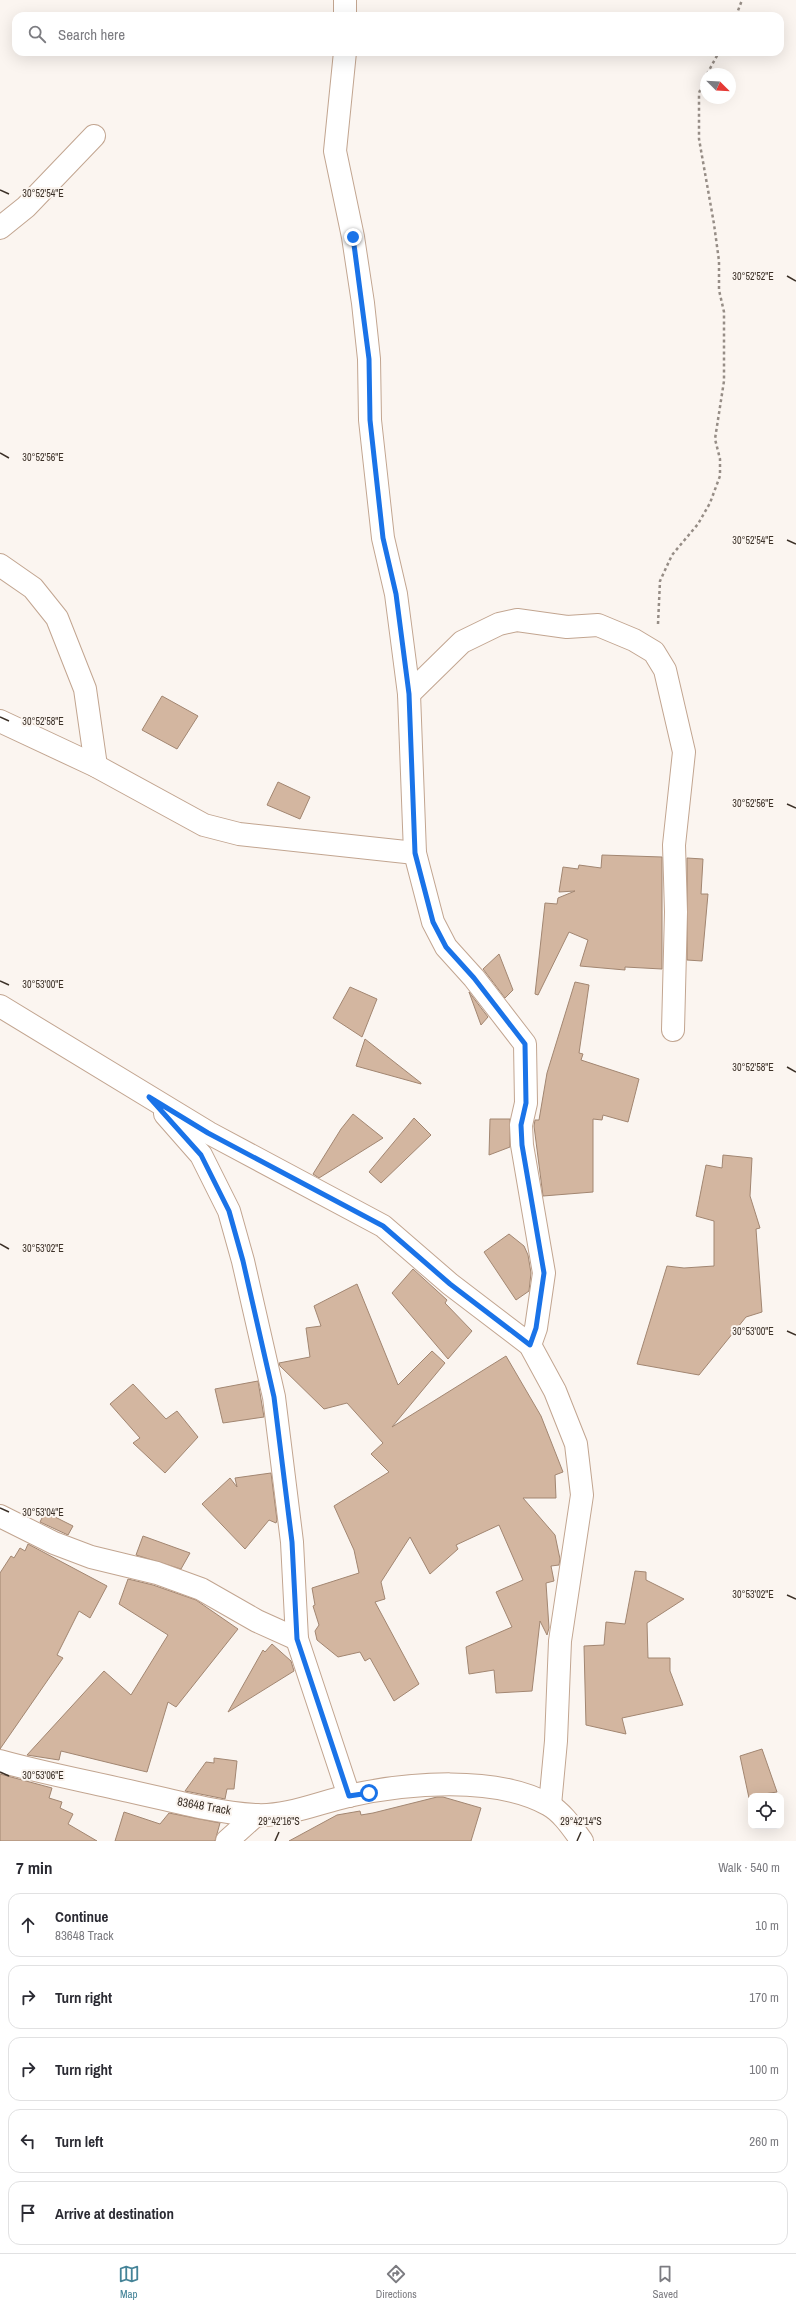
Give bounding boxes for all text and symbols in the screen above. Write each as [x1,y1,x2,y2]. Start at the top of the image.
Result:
search box [12,12,784,56]
icon: search [26,23,48,45]
text: Search here [58,24,125,45]
north arrow [700,68,736,104]
text: 30°52'54"E [22,187,64,200]
route end [344,228,362,246]
text: 30°52'52"E [732,270,774,283]
text: 30°52'56"E [22,451,64,464]
text: 30°52'54"E [732,534,774,547]
text: 30°52'58"E [22,715,64,728]
text: 30°52'56"E [732,797,774,810]
text: 30°53'00"E [22,978,64,991]
text: 30°52'58"E [732,1061,774,1074]
text: 30°53'02"E [22,1242,64,1255]
text: 30°53'00"E [732,1325,774,1338]
text: 30°53'04"E [22,1506,64,1519]
text: 30°53'02"E [732,1588,774,1601]
text: 30°53'06"E [22,1769,64,1782]
route start [360,1784,378,1802]
street label: 83648 Track [176,1793,232,1819]
map controls [748,1793,784,1829]
button: locate [748,1793,784,1829]
text: 29°42'16"S [258,1815,300,1828]
text: 29°42'14"S [560,1815,602,1828]
text: 7 min [16,1856,52,1879]
text: Walk · 540 m [718,1859,780,1876]
text: Continue [55,1906,108,1927]
icon: ahead [17,1914,39,1936]
text: 10 m [755,1917,779,1934]
text: 83648 Track [55,1927,114,1944]
icon: right [17,1986,39,2008]
text: Turn right [55,1987,112,2008]
text: 170 m [749,1989,779,2006]
icon: right [17,2058,39,2080]
text: Turn right [55,2059,112,2080]
text: 100 m [749,2061,779,2078]
icon: left [17,2130,39,2152]
text: Turn left [55,2131,103,2152]
text: 260 m [749,2133,779,2150]
icon: arrive [17,2202,39,2224]
text: Arrive at destination [55,2203,174,2224]
tab: Map [118,2263,140,2301]
tab: Directions [376,2263,417,2301]
tab: Saved [653,2263,678,2301]

